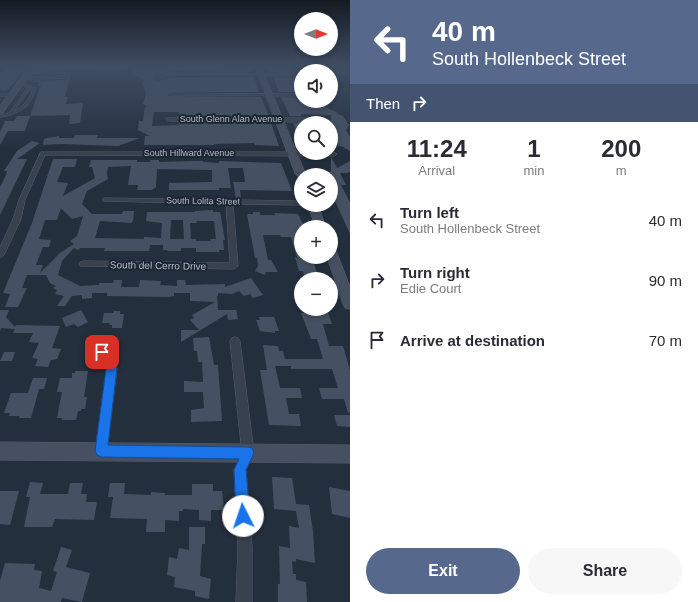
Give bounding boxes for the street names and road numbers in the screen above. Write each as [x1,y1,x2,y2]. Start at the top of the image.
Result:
street label: South Glenn Alan Avenue [180,114,282,124]
street label: South Hillward Avenue [144,148,234,158]
street label: South Lolita Street [166,195,241,207]
street label: South del Cerro Drive [110,259,207,272]

